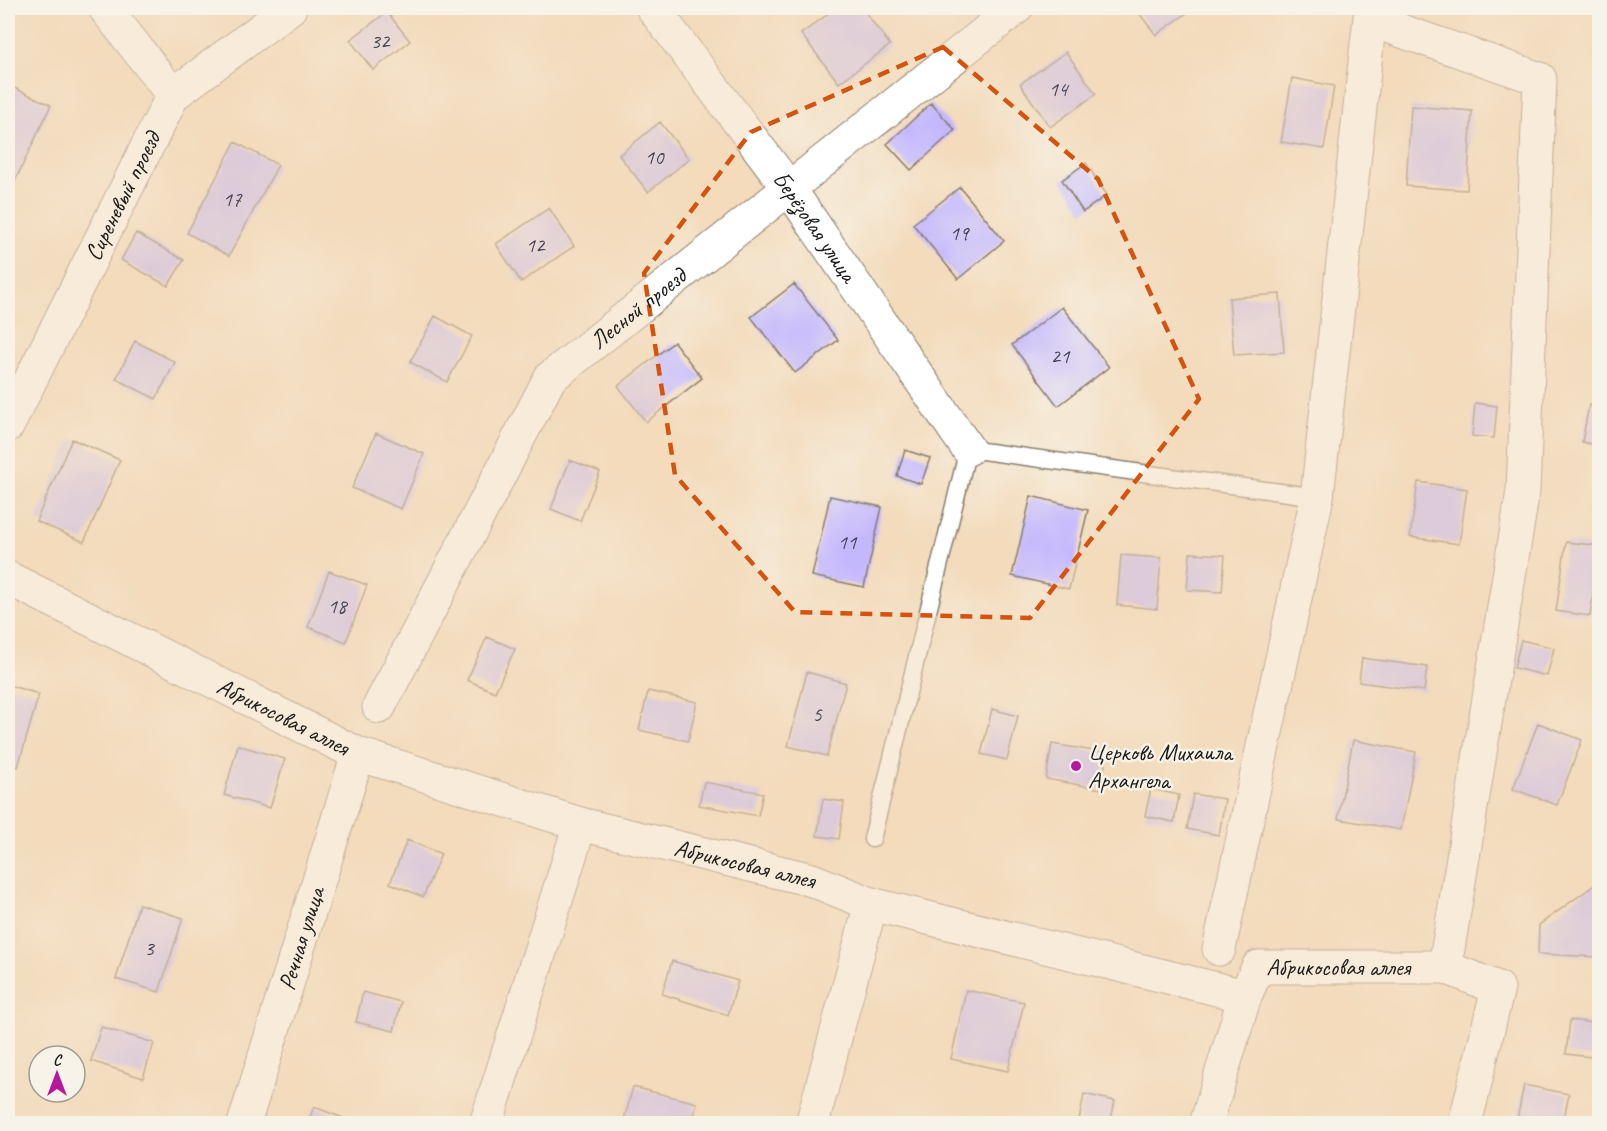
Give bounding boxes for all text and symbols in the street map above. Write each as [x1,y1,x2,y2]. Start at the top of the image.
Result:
house number: 32 [371,28,391,54]
house number: 14 [1049,76,1070,102]
street label: Сиреневый проезд [78,125,168,265]
house number: 10 [645,144,665,170]
street label: Берёзовая улица [766,165,865,290]
house number: 17 [223,186,243,212]
house number: 19 [950,220,970,246]
house number: 12 [526,232,546,258]
street label: Лесной проезд [584,259,694,356]
house number: 21 [1051,343,1071,369]
house number: 11 [838,529,858,555]
house number: 18 [328,593,349,619]
street label: Абрикосовая аллея [212,671,355,763]
house number: 5 [812,701,823,727]
place label: Церковь Михаила Архангела [1088,737,1234,795]
marker: Церковь Михаила Архангела [1069,759,1083,773]
street label: Абрикосовая аллея [671,832,820,896]
street label: Речная улица [271,882,332,994]
house number: 3 [144,935,155,961]
street label: Абрикосовая аллея [1266,952,1412,982]
north arrow [27,1044,87,1104]
text: С [53,1050,63,1070]

